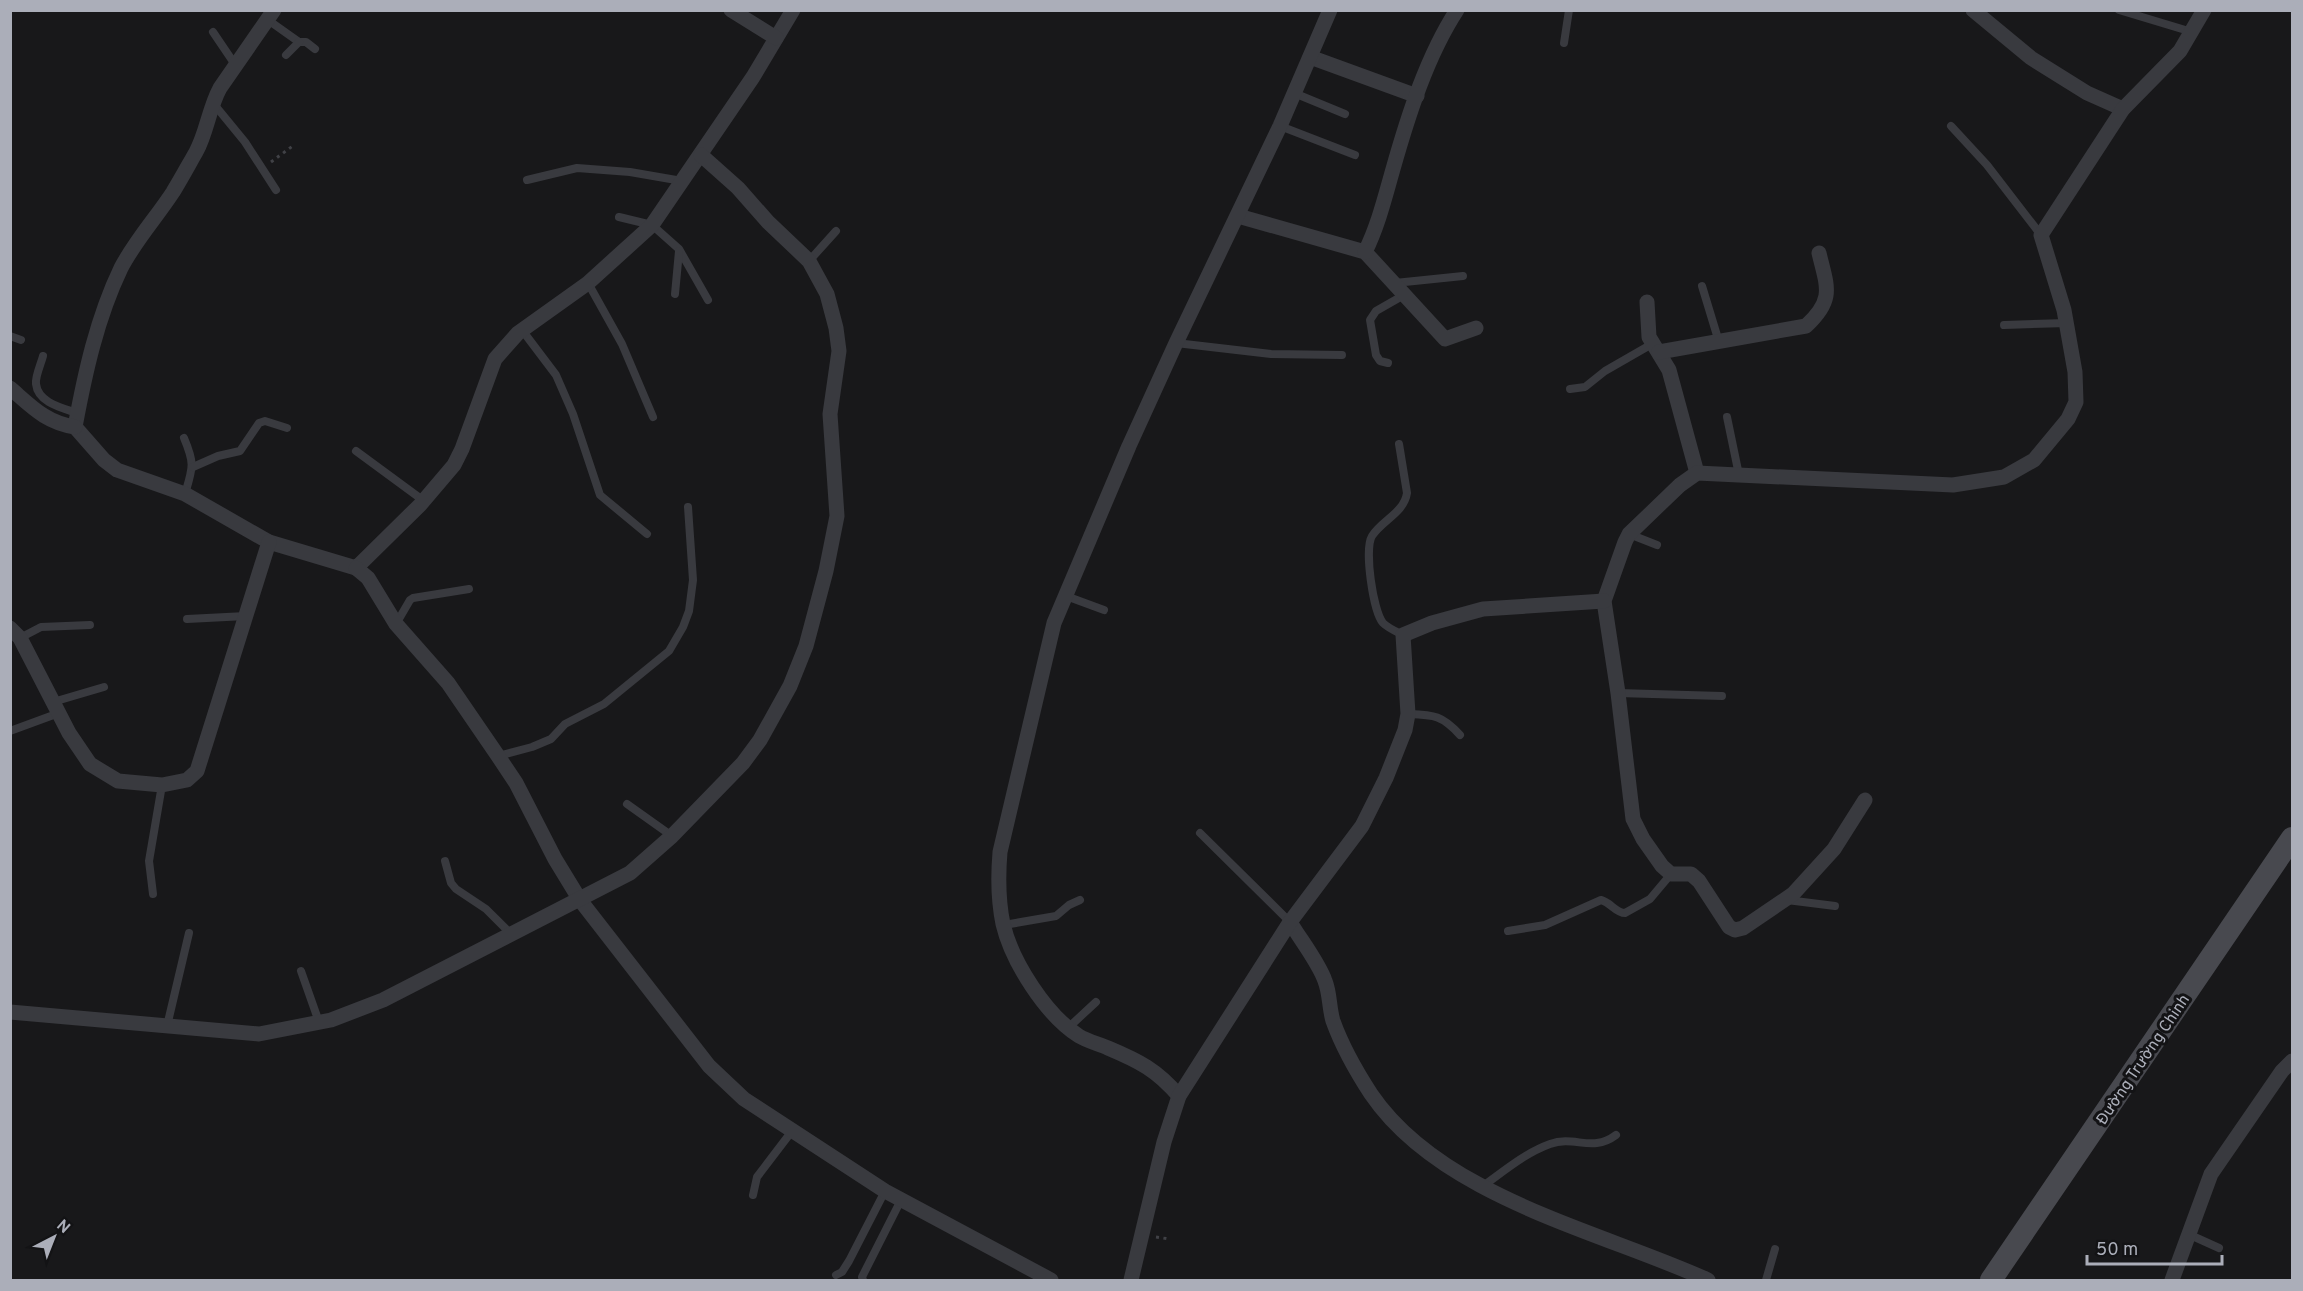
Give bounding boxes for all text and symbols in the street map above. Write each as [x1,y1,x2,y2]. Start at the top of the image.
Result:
street label: Đường Trường Chinh [2093,991,2195,1129]
north arrow [24,1207,84,1267]
text: N [52,1216,74,1239]
scale bar [2087,1228,2222,1266]
text: 50 m [2096,1239,2138,1262]

